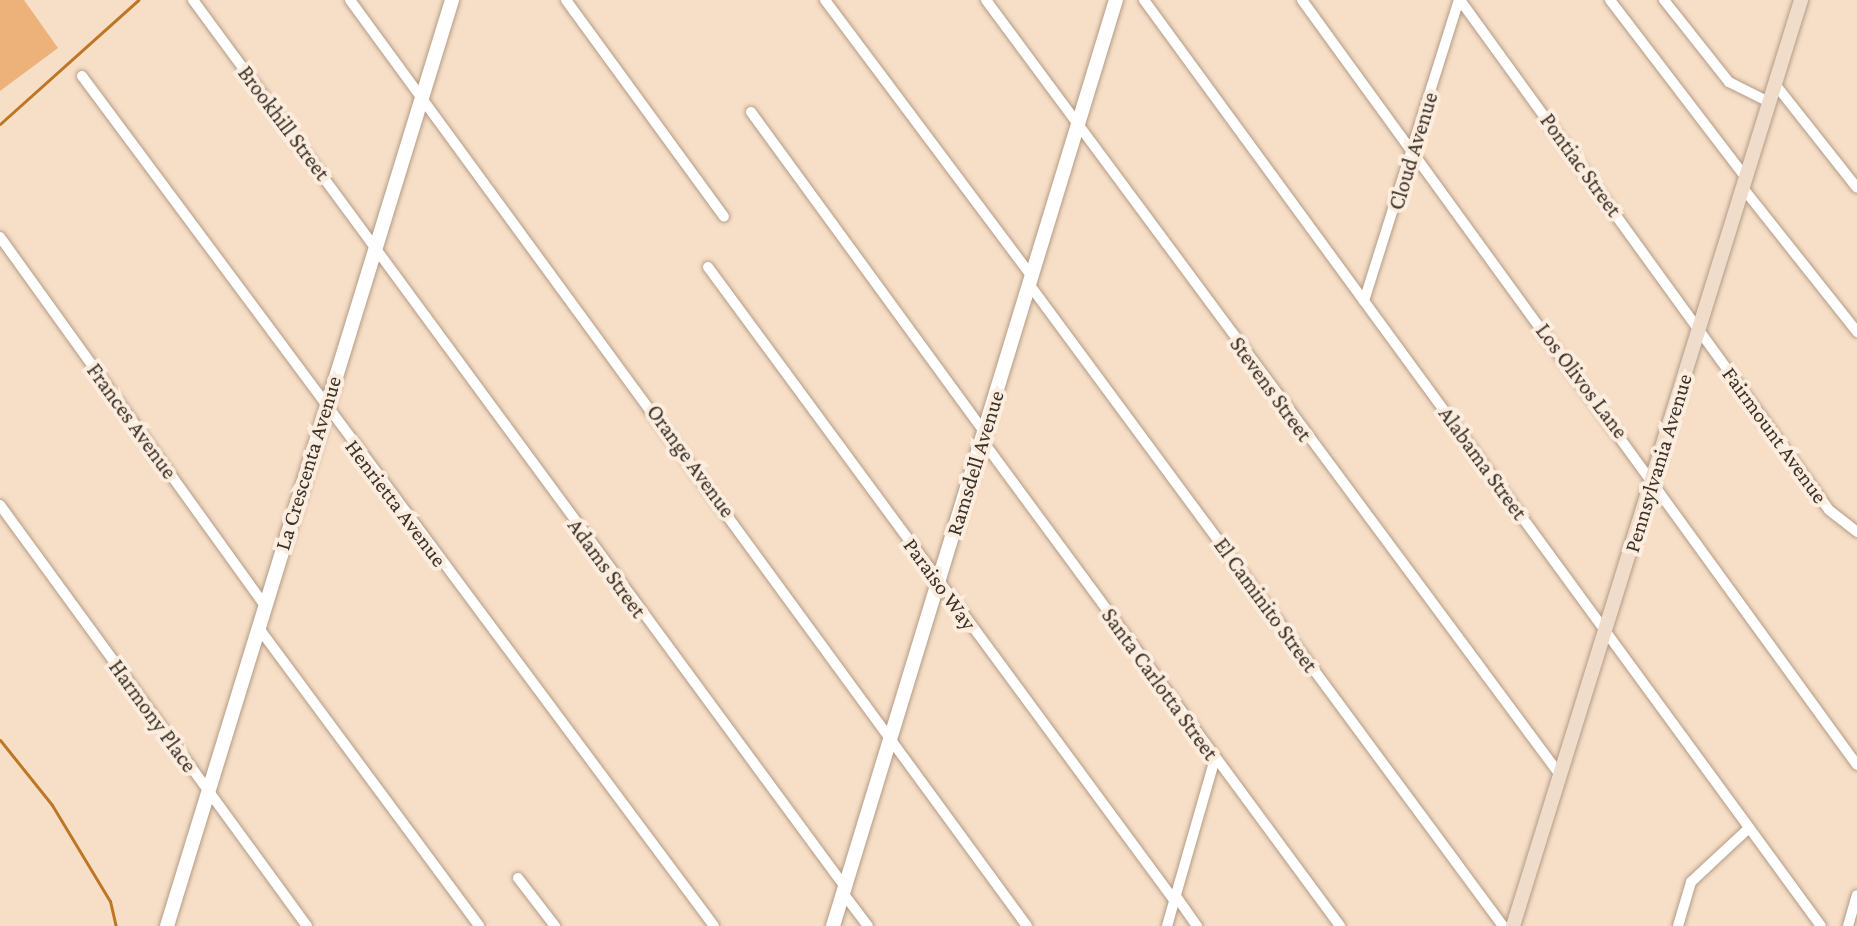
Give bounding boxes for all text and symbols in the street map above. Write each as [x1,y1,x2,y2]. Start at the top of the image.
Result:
street label: Brookhill Street [232,61,336,185]
street label: Cloud Avenue [1383,89,1443,213]
street label: Pontiac Street [1535,108,1627,222]
street label: Los Olivos Lane [1530,318,1634,444]
street label: Stevens Street [1224,332,1318,446]
street label: Frances Avenue [81,358,183,484]
street label: Fairmount Avenue [1717,362,1833,508]
street label: Pennsylvania Avenue [1618,371,1698,555]
street label: La Crescenta Avenue [269,373,347,553]
street label: Ramsdell Avenue [940,387,1010,539]
street label: Orange Avenue [641,399,741,523]
street label: Alabama Street [1433,401,1533,525]
street label: Henrietta Avenue [339,434,453,572]
street label: Adams Street [562,513,652,623]
street label: Paraiso Way [898,533,982,635]
street label: El Caminito Street [1208,533,1324,677]
street label: Santa Carlotta Street [1096,603,1224,765]
street label: Harmony Place [103,655,203,777]

